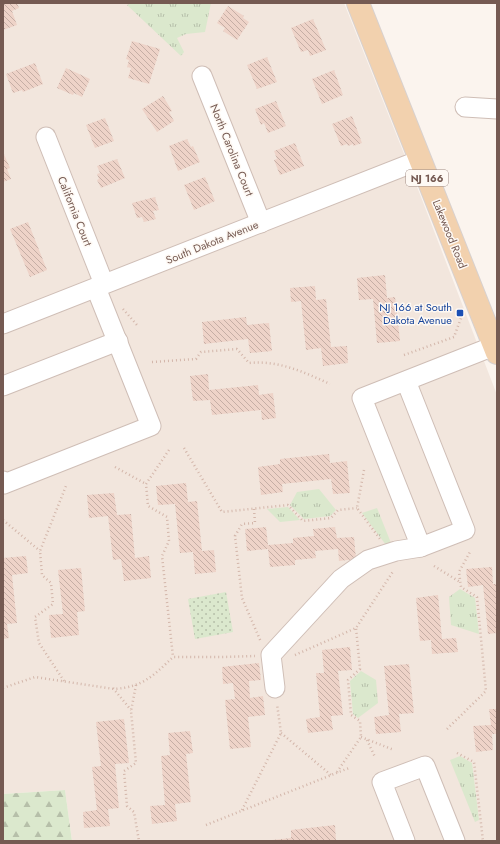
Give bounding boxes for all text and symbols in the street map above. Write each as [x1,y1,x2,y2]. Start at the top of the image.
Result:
street label: North Carolina Court [206,102,258,199]
road number: NJ 166 [406,170,448,186]
street label: California Court [54,174,96,249]
street label: Lakewood Road [429,197,471,271]
street label: South Dakota Avenue [163,216,261,268]
place label: NJ 166 at South Dakota Avenue [379,299,452,328]
marker: NJ 166 at South Dakota Avenue [455,308,465,318]

